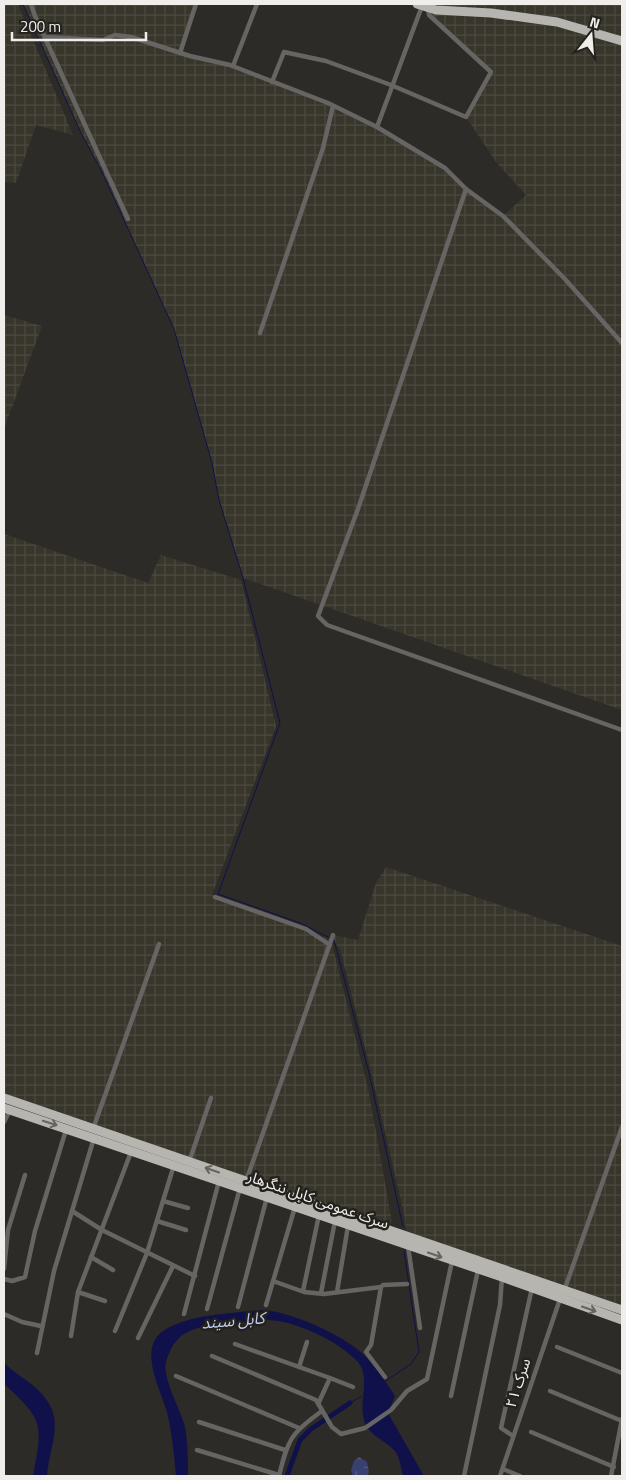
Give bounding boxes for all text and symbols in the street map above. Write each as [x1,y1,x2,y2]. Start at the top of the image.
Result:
scale bar [12,10,146,42]
north arrow [566,10,616,60]
text: N [587,11,603,34]
text: 200 m [20,15,61,38]
one-way arrow [42,1119,57,1128]
street label: سرک عمومی کابل ننگرهار [243,1164,392,1235]
one-way arrow [204,1165,220,1174]
one-way arrow [427,1251,443,1261]
water label: کابل سيند [200,1305,269,1335]
one-way arrow [580,1305,596,1314]
street label: سرک ۲۱ [499,1355,536,1411]

